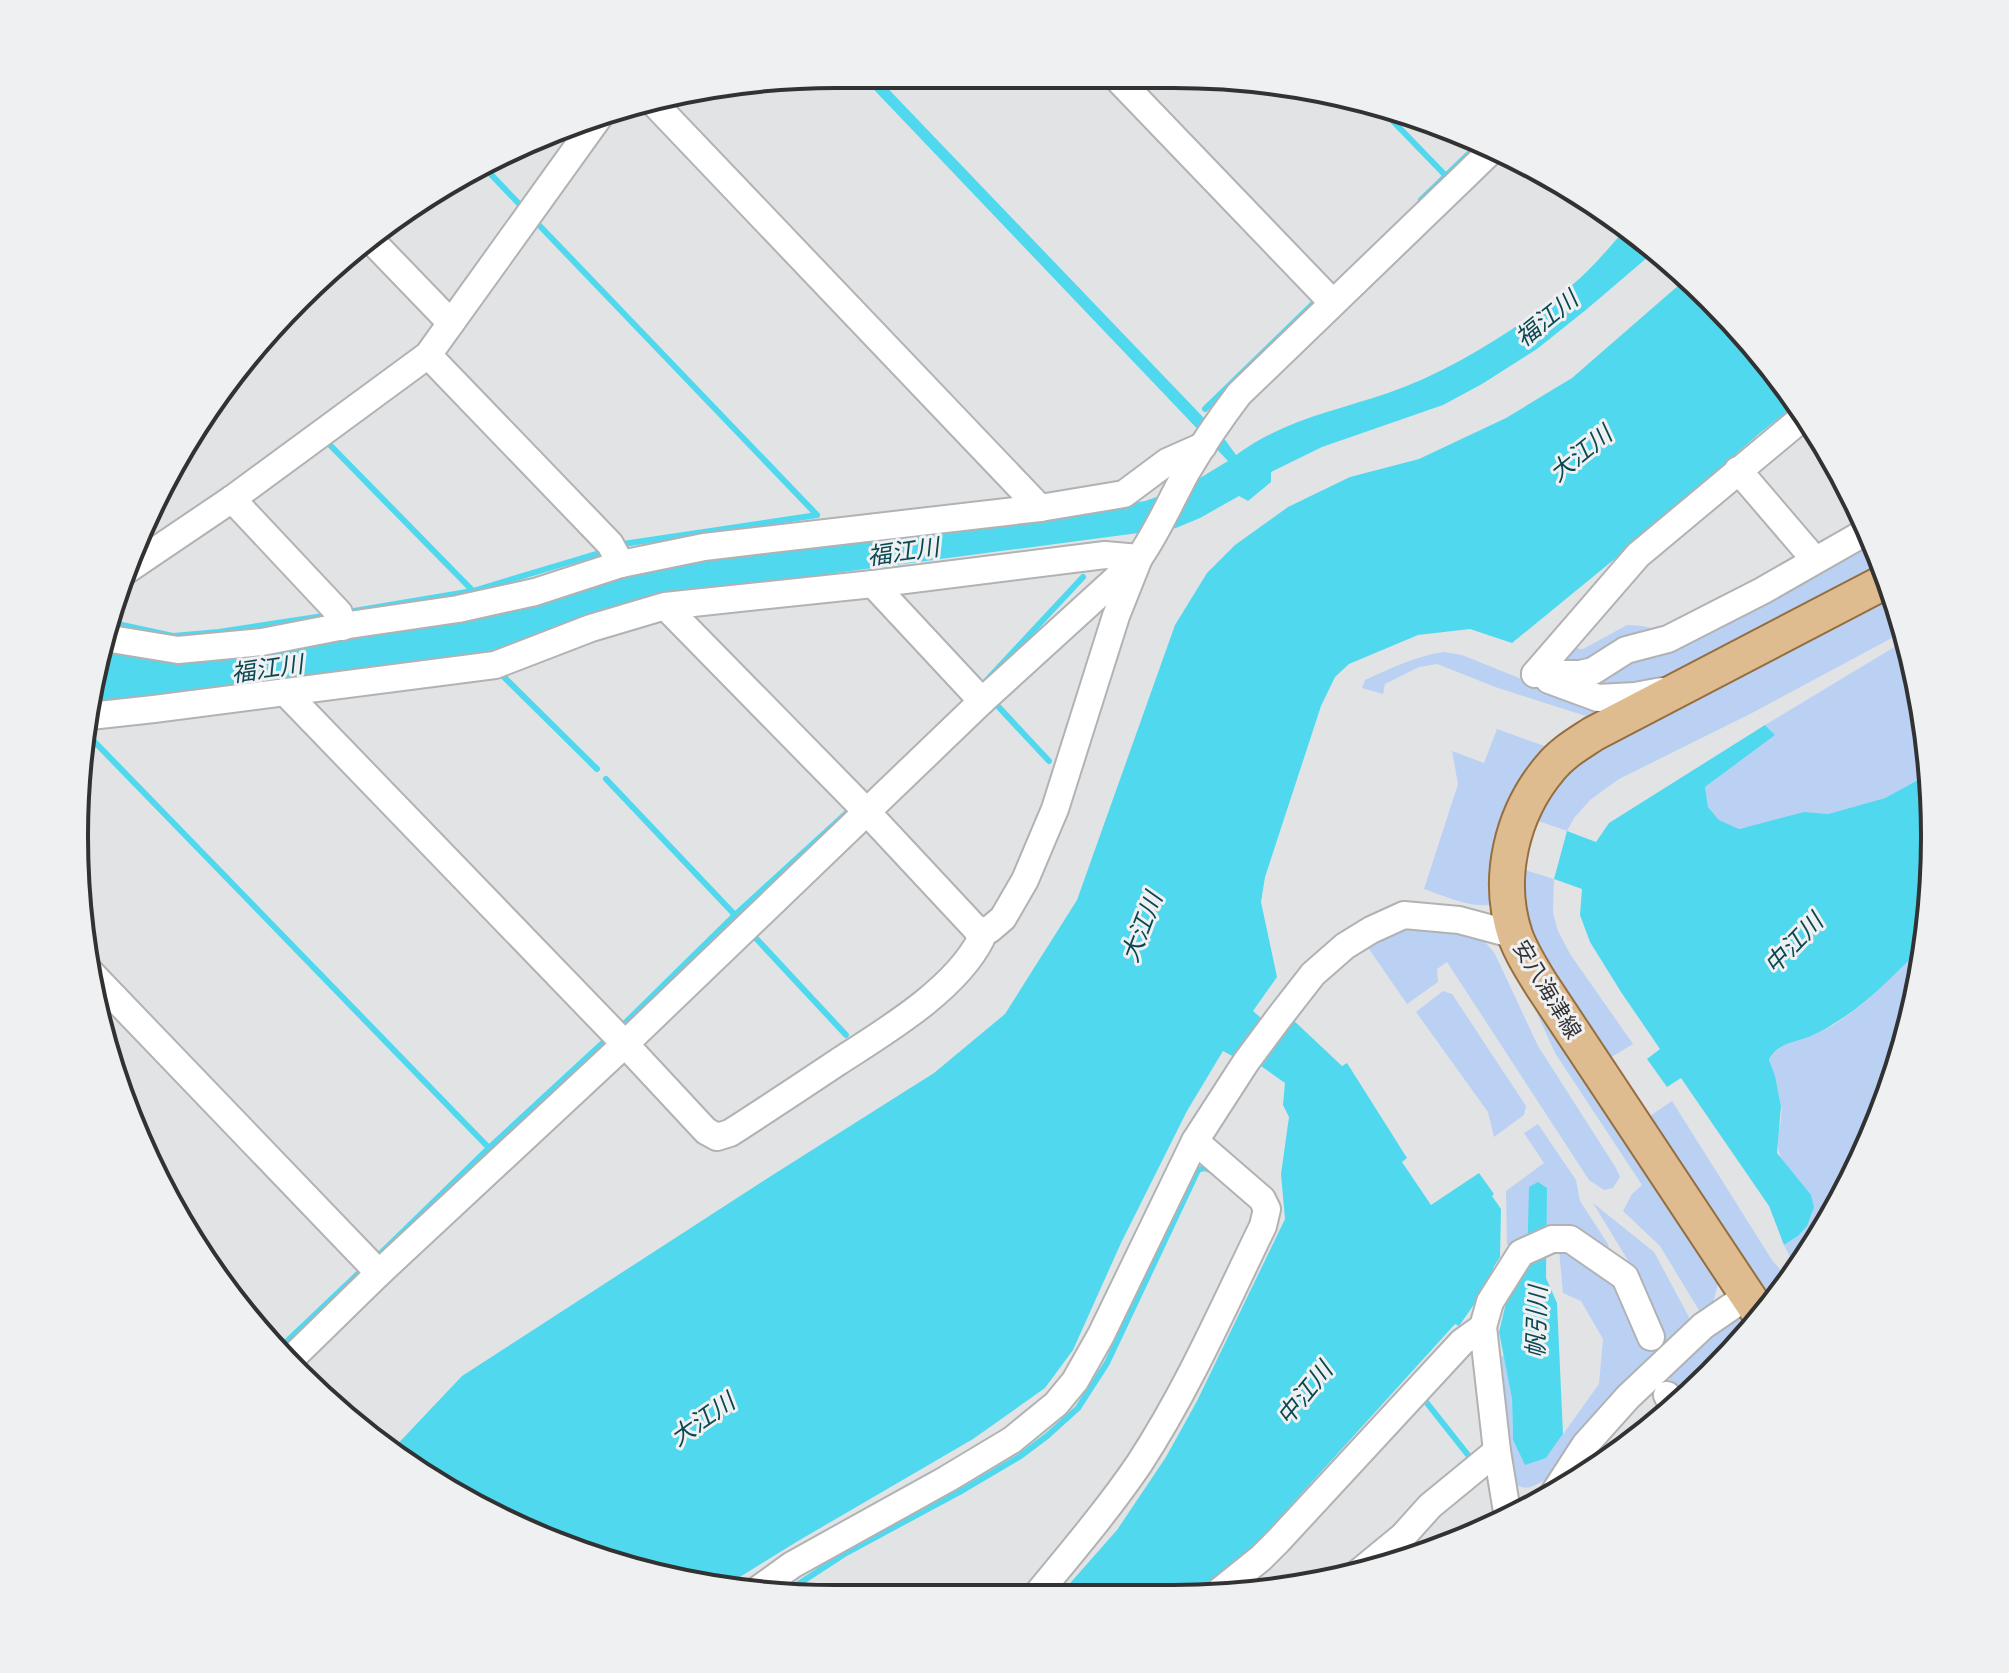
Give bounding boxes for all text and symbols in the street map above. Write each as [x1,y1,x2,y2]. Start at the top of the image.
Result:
water label: 福江川 [1508,281,1586,353]
water label: 大江川 [1542,416,1620,488]
water label: 福江川 [865,530,944,572]
water label: 福江川 [229,647,308,689]
water label: 大江川 [1113,885,1170,966]
water label: 中江川 [1756,904,1832,980]
street label: 安八海津線 [1507,934,1589,1044]
water label: 帆引川 [1519,1282,1553,1359]
water label: 中江川 [1269,1353,1341,1431]
water label: 大江川 [663,1384,743,1453]

